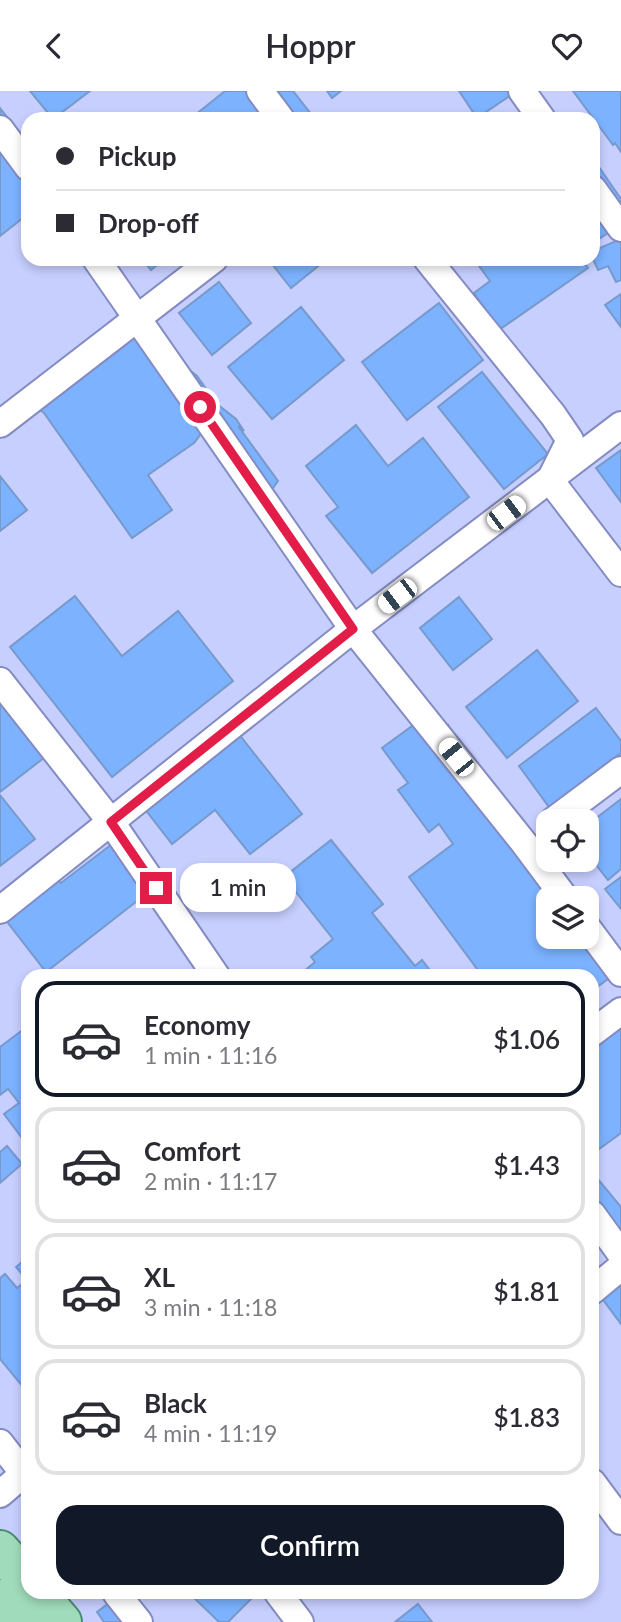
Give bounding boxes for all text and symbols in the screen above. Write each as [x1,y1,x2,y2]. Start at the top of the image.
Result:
text: Hoppr [265,26,356,65]
icon: back [35,27,73,65]
icon: heart [548,27,586,65]
text: Pickup [98,140,177,172]
text: Drop-off [98,207,199,239]
route start [184,391,216,423]
car [483,492,530,534]
car [374,575,421,617]
car [435,734,478,780]
map controls [536,809,599,949]
button: locate [536,809,599,872]
callout: 1 min [180,863,296,913]
route end [140,872,172,904]
text: 1 min [210,873,266,901]
button: layers [536,886,599,949]
icon: car [60,1008,123,1071]
text: Economy [144,1009,250,1041]
text: $1.06 [494,1023,560,1055]
text: 1 min · 11:16 [144,1041,277,1069]
icon: car [60,1134,123,1197]
text: Comfort [144,1135,241,1167]
text: $1.43 [494,1149,560,1181]
text: 2 min · 11:17 [144,1167,277,1195]
icon: car [60,1260,123,1323]
text: XL [144,1261,175,1293]
text: $1.81 [494,1275,560,1307]
text: 3 min · 11:18 [144,1293,277,1321]
icon: car [60,1386,123,1449]
text: Black [144,1387,207,1419]
text: $1.83 [494,1401,560,1433]
text: 4 min · 11:19 [144,1419,277,1447]
button: Confirm [56,1505,564,1585]

